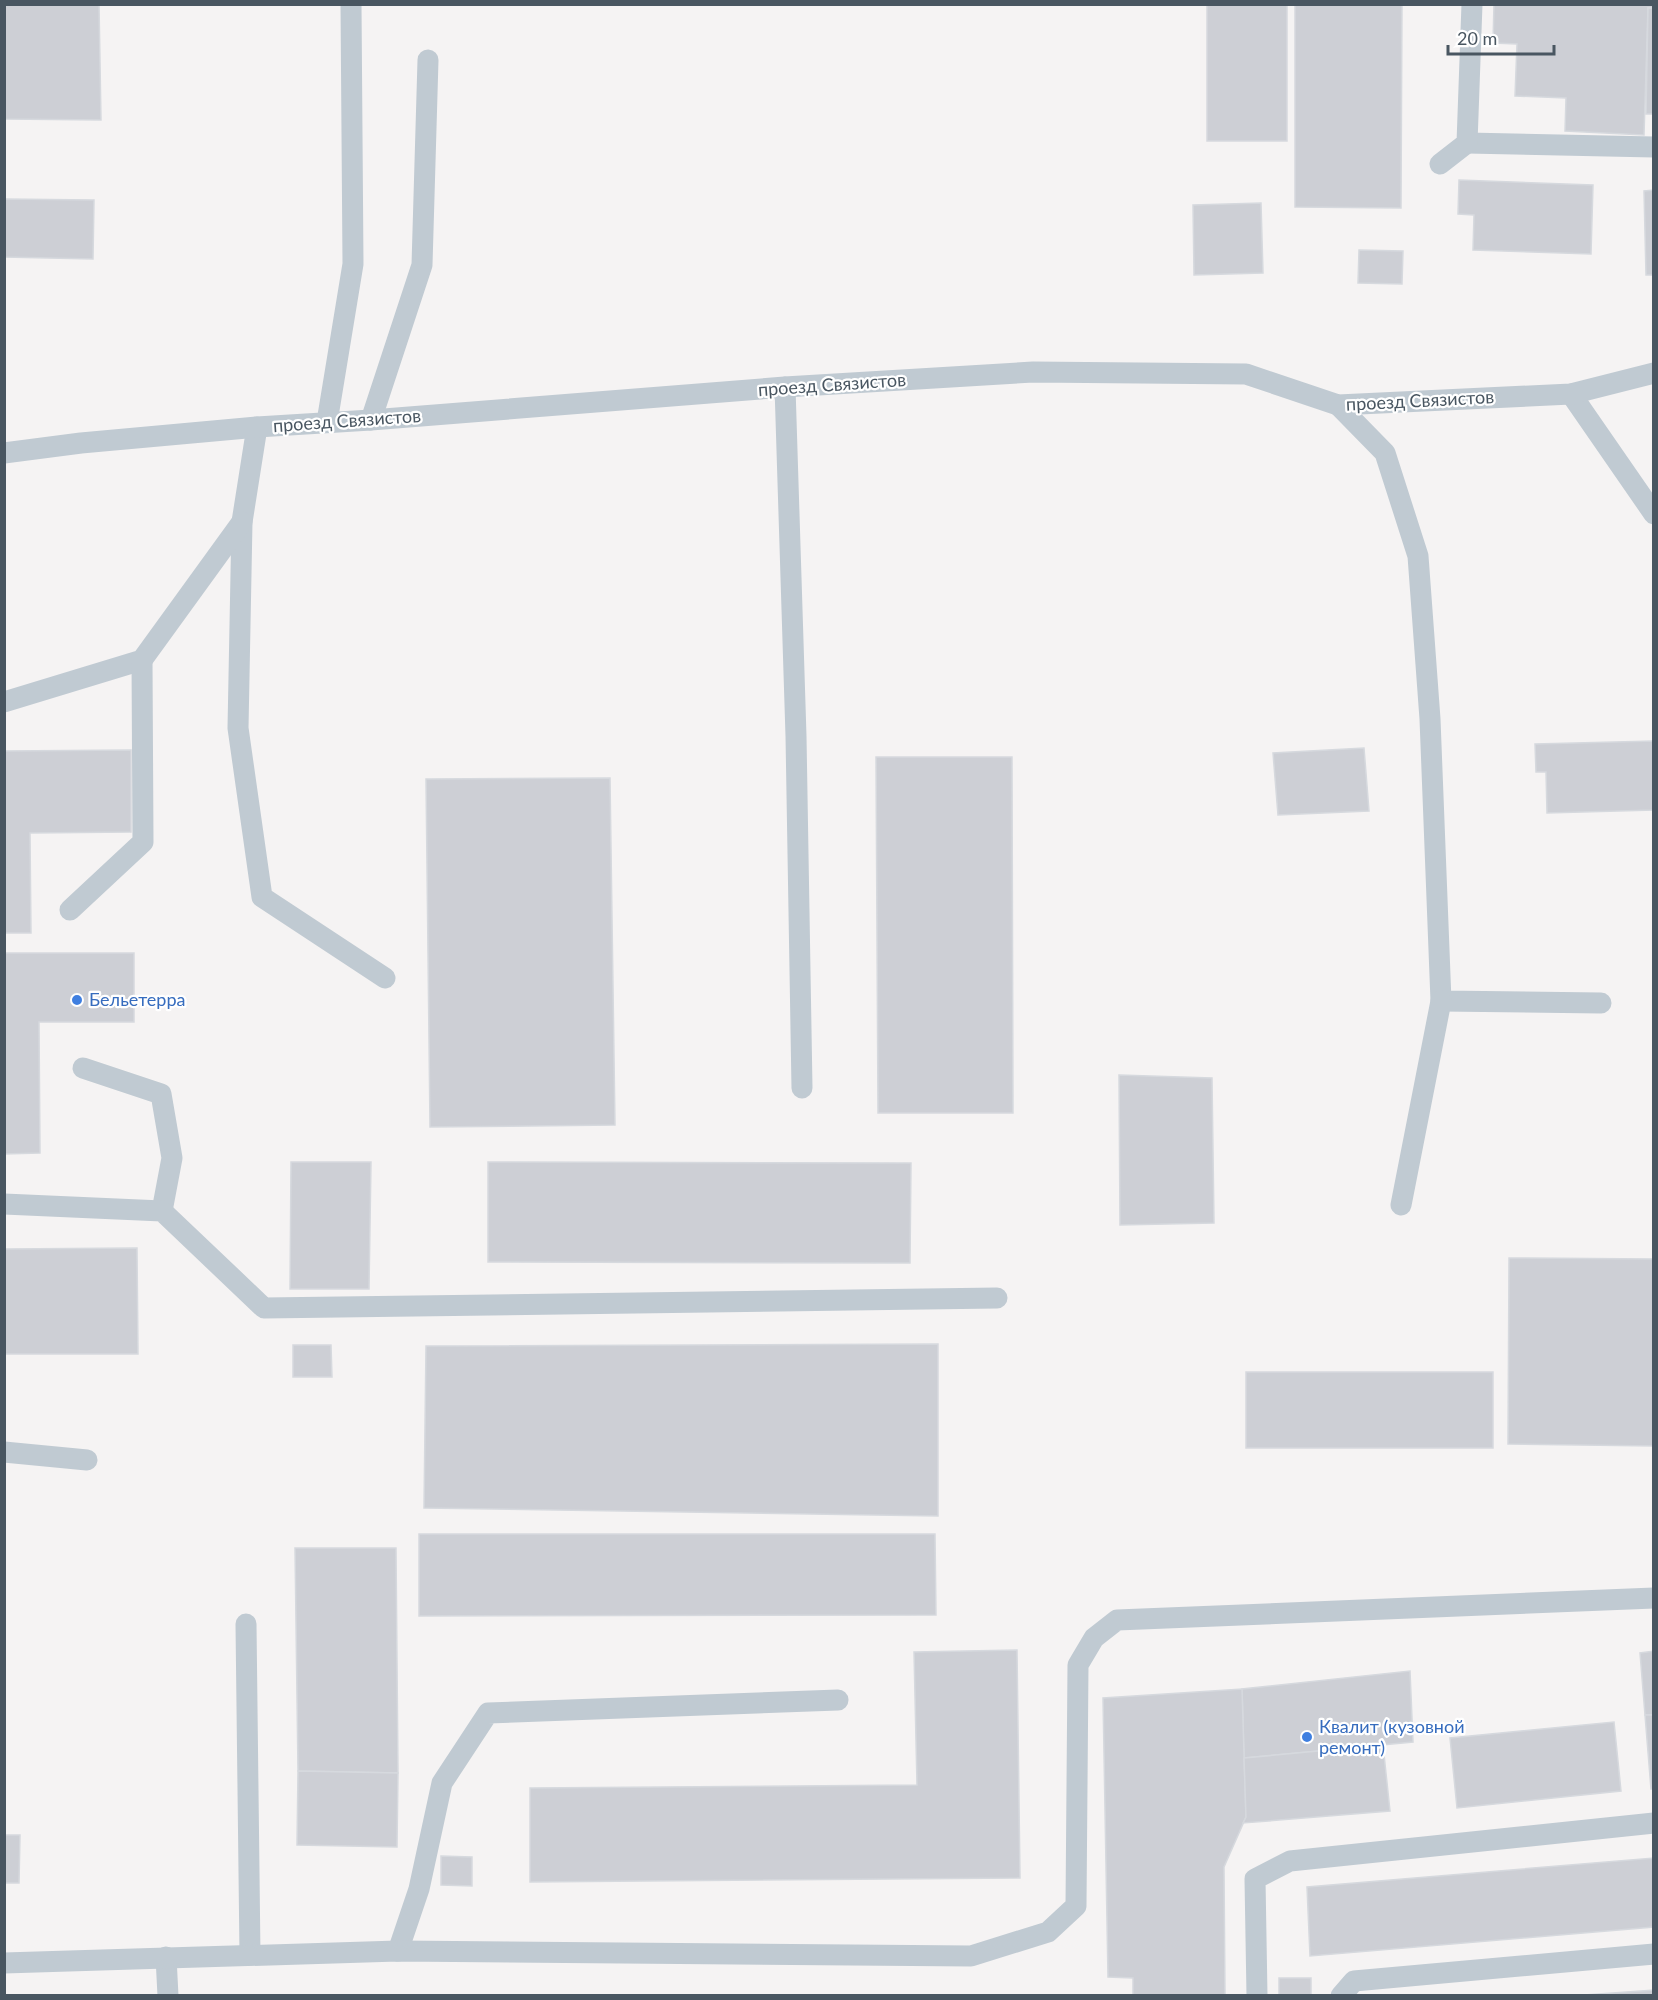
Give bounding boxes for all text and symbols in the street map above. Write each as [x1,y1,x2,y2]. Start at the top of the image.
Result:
scale bar [1448,18,1554,56]
text: 20 m [1457,27,1497,49]
street label: проезд Связистов [757,368,907,400]
street label: проезд Связистов [1345,385,1495,415]
street label: проезд Связистов [272,404,422,436]
place label: Бельетерра [89,988,185,1010]
marker: Бельетерра [70,993,84,1007]
place label: Квалит (кузовной ремонт) [1319,1715,1465,1758]
marker: Квалит (кузовной ремонт) [1300,1730,1314,1744]

